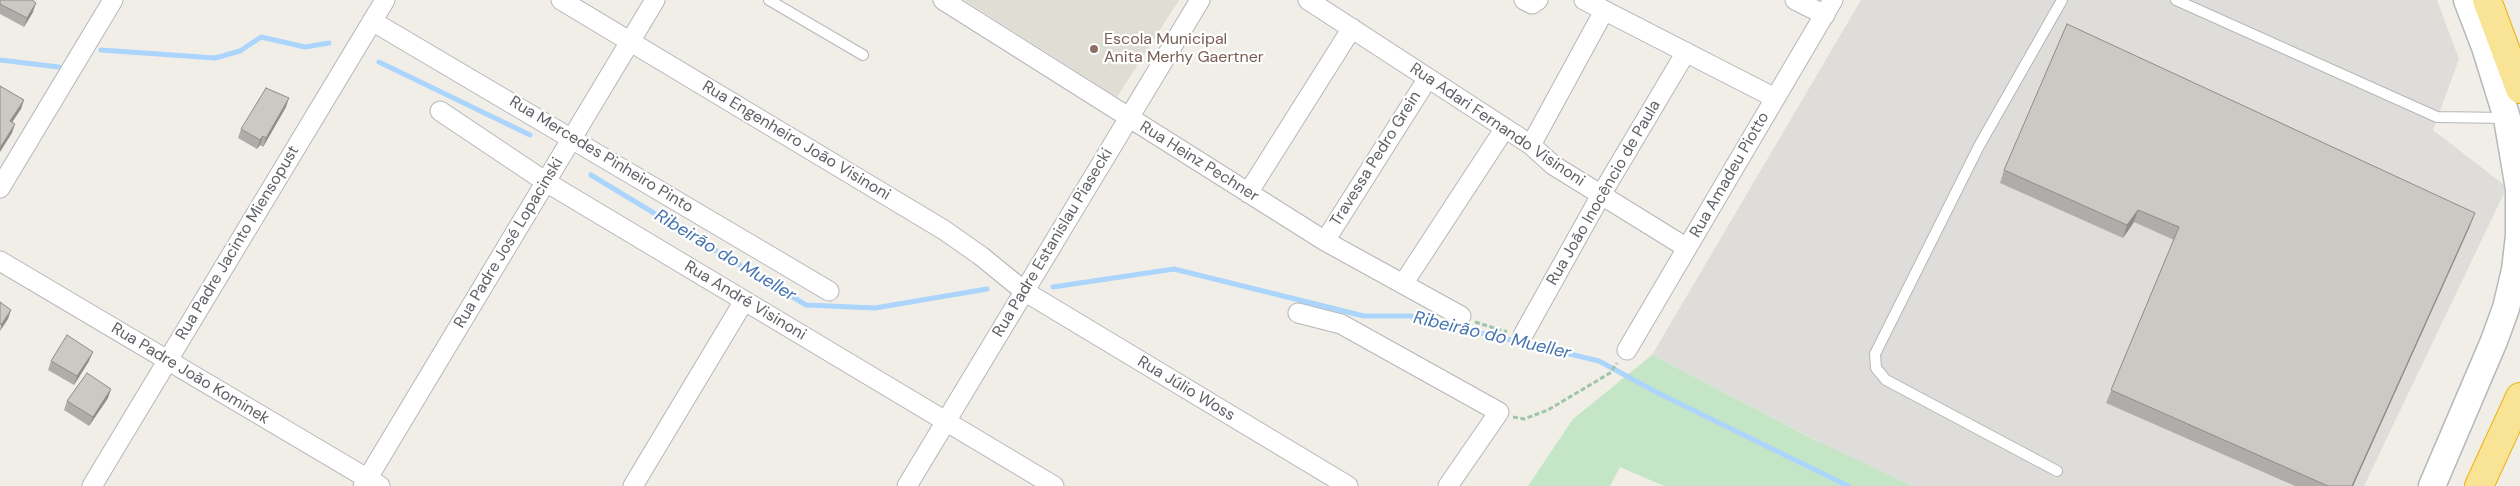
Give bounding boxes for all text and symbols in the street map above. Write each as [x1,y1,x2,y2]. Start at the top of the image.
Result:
place label: Escola Municipal Anita Merhy Gaertner [1104,30,1264,68]
marker: Escola Municipal Anita Merhy Gaertner [1088,43,1100,55]
street label: Rua Adari Fernando Visinoni [1406,59,1588,191]
street label: Rua Engenheiro João Visinoni [698,77,894,205]
street label: Travessa Pedro Grein [1327,88,1425,230]
street label: Rua Mercedes Pinheiro Pinto [506,92,696,218]
street label: Rua João Inocêncio de Paula [1543,97,1665,289]
street label: Rua Amadeu Piotto [1686,109,1774,241]
street label: Rua Heinz Pechner [1136,118,1262,206]
street label: Rua Padre Jacinto Miensopust [172,142,304,344]
street label: Rua Padre Estanislau Piasecki [989,145,1117,341]
street label: Rua Padre José Lopacinski [450,154,568,332]
water label: Ribeirão do Mueller [650,205,800,307]
street label: Rua André Visinoni [681,257,809,345]
water label: Ribeirão do Mueller [1411,307,1573,365]
street label: Rua Padre João Kominek [108,319,272,429]
street label: Rua Júlio Woss [1134,352,1238,426]

